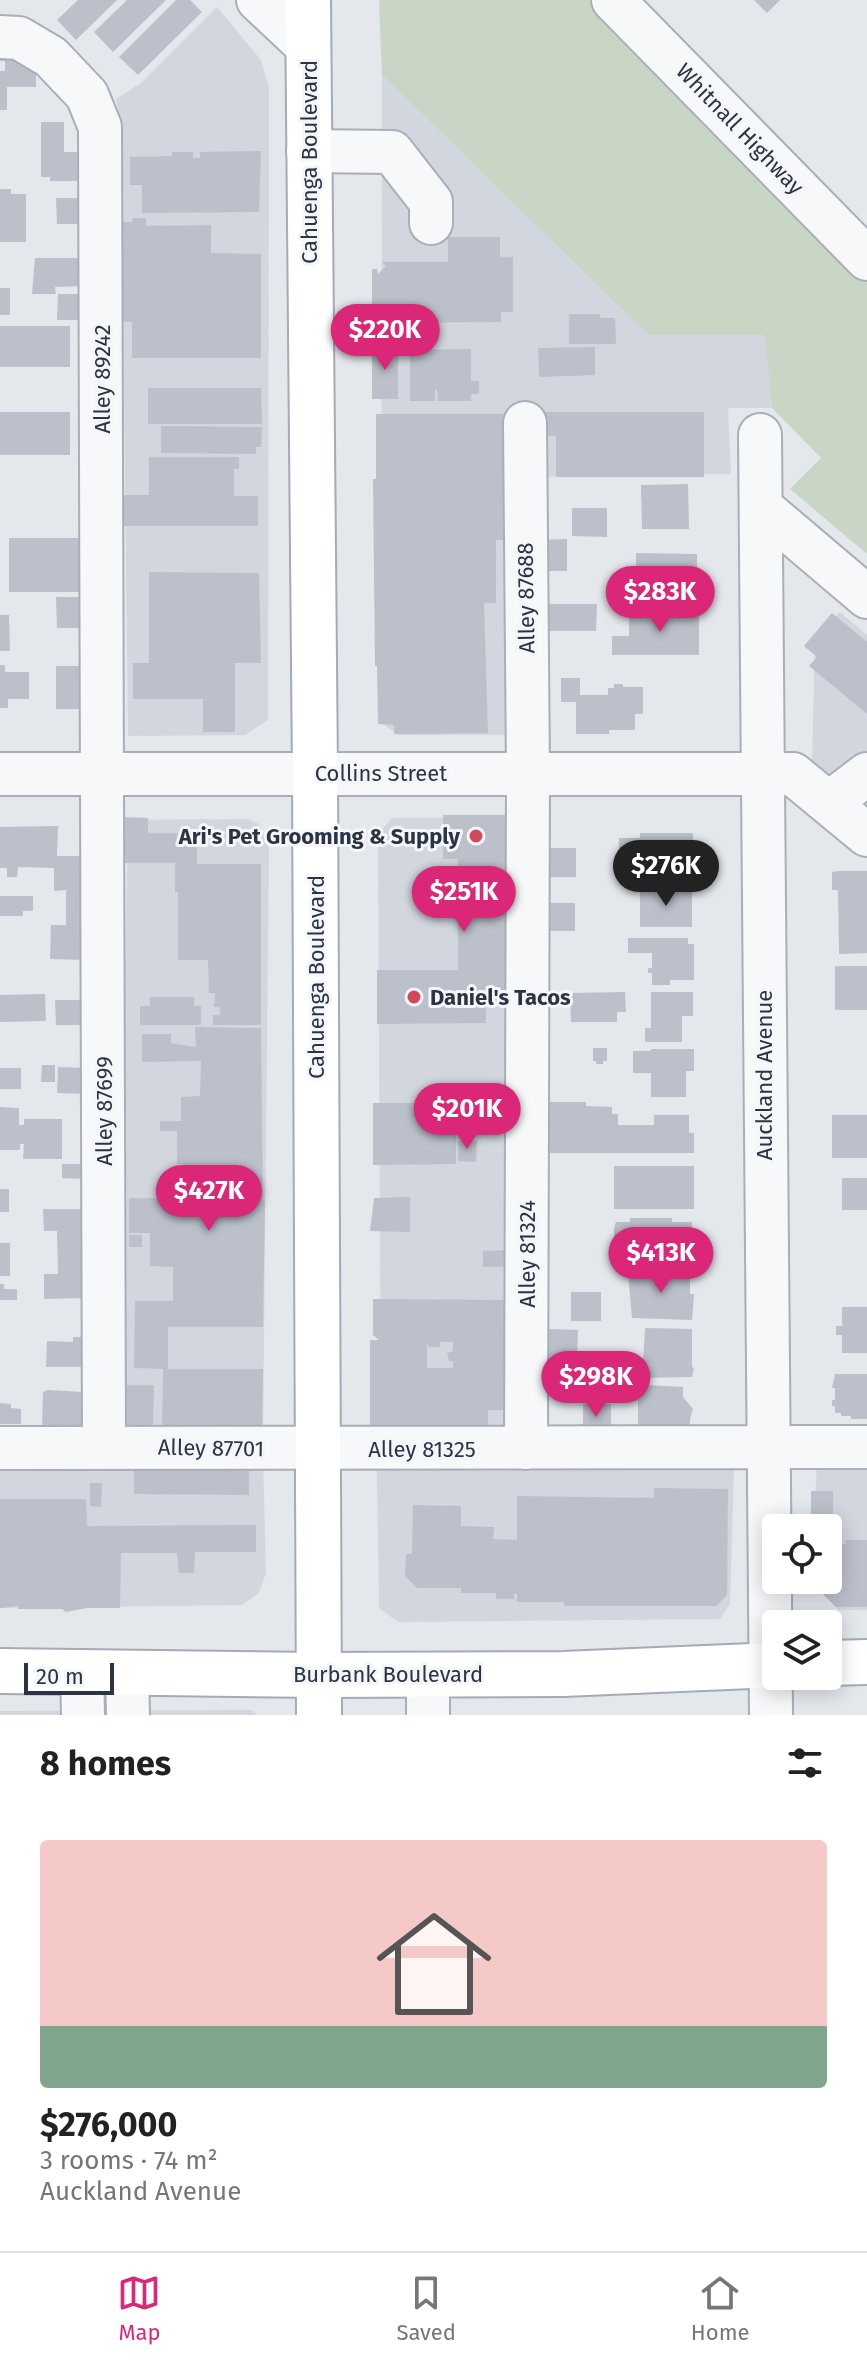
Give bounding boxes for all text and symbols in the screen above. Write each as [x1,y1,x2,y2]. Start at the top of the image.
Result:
street label: Whitnall Highway [671,58,810,200]
street label: Cahuenga Boulevard [296,60,323,264]
pin: $220K [329,304,441,372]
text: $220K [349,314,421,345]
street label: Alley 89242 [89,324,116,434]
street label: Alley 87688 [512,542,540,654]
pin: $283K [604,566,716,634]
text: $283K [624,576,696,607]
street label: Collins Street [315,760,447,787]
place label: Ari's Pet Grooming & Supply [178,823,461,850]
marker: Ari's Pet Grooming & Supply [467,827,485,845]
pin: $276K [610,840,722,908]
text: $276K [631,850,701,881]
pin: $251K [408,866,520,934]
street label: Cahuenga Boulevard [303,875,330,1079]
text: $251K [430,876,498,907]
place label: Daniel's Tacos [430,984,571,1011]
marker: Daniel's Tacos [405,988,423,1006]
street label: Auckland Avenue [751,990,778,1160]
street label: Alley 87699 [91,1056,118,1166]
pin: $201K [411,1083,523,1151]
text: $201K [432,1093,502,1124]
pin: $427K [153,1165,265,1233]
text: $427K [174,1175,244,1206]
street label: Alley 81324 [514,1200,541,1308]
pin: $413K [605,1227,717,1295]
text: $413K [626,1237,696,1268]
pin: $298K [540,1351,652,1419]
text: $298K [559,1361,633,1392]
street label: Alley 87701 [158,1434,264,1462]
street label: Alley 81325 [368,1436,476,1463]
map controls [762,1514,842,1690]
button: locate [762,1514,842,1594]
button: layers [762,1610,842,1690]
scale bar [24,1659,114,1695]
street label: Burbank Boulevard [293,1661,483,1688]
text: 20 m [36,1663,84,1690]
icon: filters [783,1741,827,1785]
text: 8 homes [40,1743,171,1784]
icon: home [362,1892,506,2036]
text: $276,000 [40,2104,177,2145]
text: 3 rooms · 74 m² [40,2145,218,2176]
text: Auckland Avenue [40,2176,241,2207]
tab: Map [117,2271,161,2346]
tab: Saved [396,2271,456,2346]
tab: Home [691,2271,750,2346]

